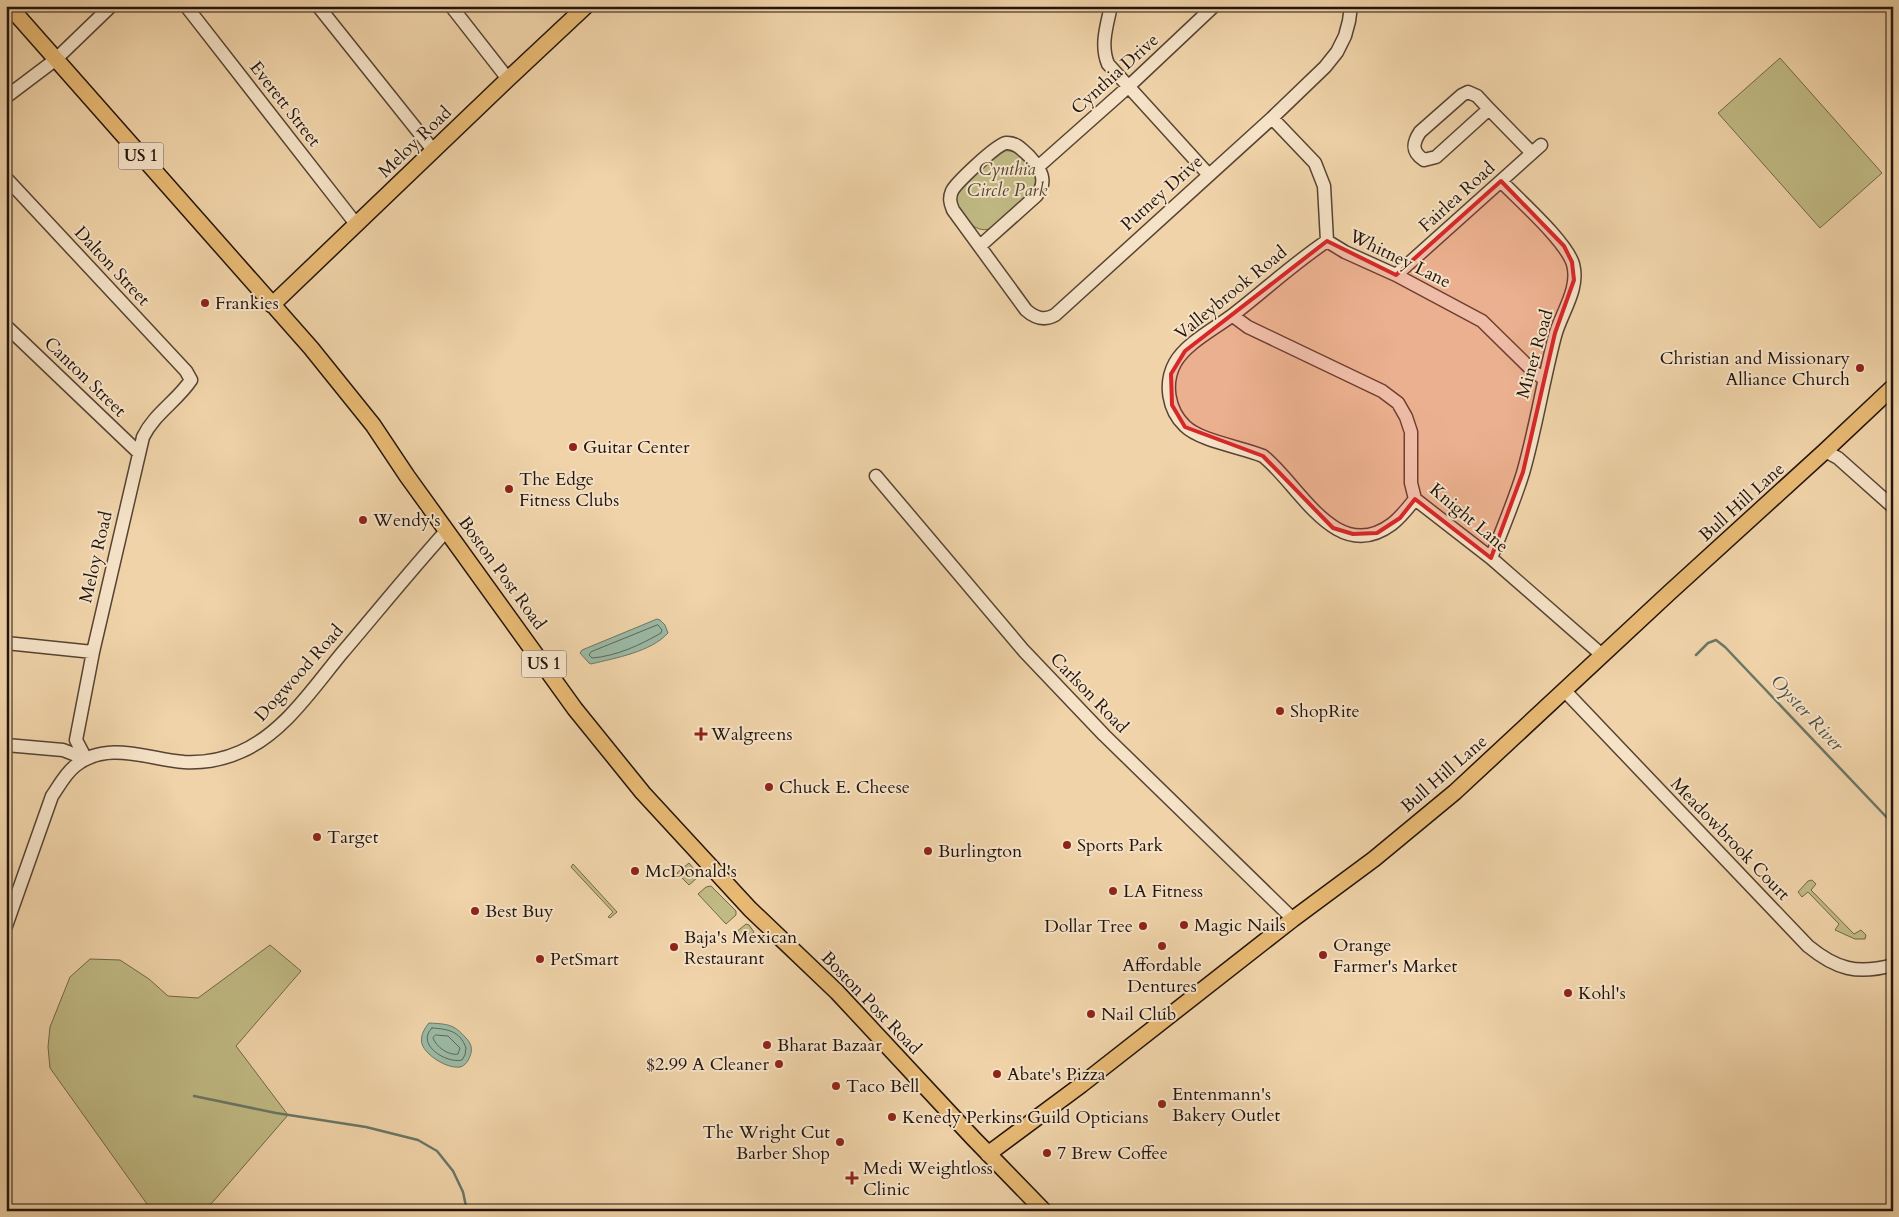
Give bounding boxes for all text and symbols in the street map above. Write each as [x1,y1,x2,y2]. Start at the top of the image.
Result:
street label: Cynthia Drive [1066,28,1164,120]
street label: Everett Street [244,56,327,152]
street label: Meloy Road [373,100,458,183]
road number: US 1 [118,142,164,170]
street label: Putney Drive [1116,149,1208,237]
street label: Fairlea Road [1413,156,1501,238]
park label: Cynthia Circle Park [967,157,1047,203]
street label: Dalton Street [68,221,156,312]
street label: Whitney Lane [1344,223,1455,294]
street label: Valleybrook Road [1170,240,1293,346]
place label: Frankies [215,291,279,316]
marker: Frankies [199,297,211,309]
street label: Miner Road [1510,306,1560,401]
street label: Canton Street [38,331,132,423]
place label: Christian and Missionary Alliance Church [1660,346,1850,392]
marker: Christian and Missionary Alliance Church [1854,362,1866,374]
place label: Guitar Center [583,435,690,460]
marker: Guitar Center [567,441,579,453]
street label: Bull Hill Lane [1694,457,1790,547]
place label: The Edge Fitness Clubs [519,467,619,513]
street label: Knight Lane [1424,477,1514,559]
marker: The Edge Fitness Clubs [503,483,515,495]
street label: Meloy Road [73,508,119,605]
place label: Wendy's [372,508,440,533]
street label: Boston Post Road [452,511,552,635]
marker: Wendy's [357,514,369,526]
street label: Dogwood Road [249,619,349,727]
street label: Carlson Road [1044,647,1134,739]
road number: US 1 [522,651,566,678]
water label: Oyster River [1765,669,1850,758]
place label: ShopRite [1290,699,1360,724]
marker: ShopRite [1274,705,1286,717]
place label: Walgreens [710,722,793,747]
marker: Walgreens [695,728,707,740]
street label: Bull Hill Lane [1395,729,1493,819]
street label: Meadowbrook Court [1665,772,1796,906]
place label: Chuck E. Cheese [779,775,910,800]
marker: Chuck E. Cheese [763,781,775,793]
place label: Target [327,825,379,850]
marker: Target [311,831,323,843]
place label: Sports Park [1077,833,1163,858]
place label: Burlington [938,839,1023,864]
marker: Sports Park [1061,839,1073,851]
marker: Burlington [922,845,934,857]
place label: McDonald's [645,859,737,884]
marker: McDonald's [629,865,641,877]
place label: LA Fitness [1123,879,1203,904]
marker: LA Fitness [1107,885,1119,897]
place label: Best Buy [485,899,554,924]
marker: Best Buy [469,905,481,917]
place label: Magic Nails [1194,913,1286,938]
place label: Dollar Tree [1044,914,1133,939]
marker: Magic Nails [1178,919,1190,931]
marker: Dollar Tree [1137,920,1149,932]
place label: Baja's Mexican Restaurant [684,925,798,971]
place label: Orange Farmer's Market [1333,933,1458,979]
marker: Affordable Dentures [1156,940,1168,952]
marker: Baja's Mexican Restaurant [668,941,680,953]
street label: Boston Post Road [815,946,927,1061]
place label: PetSmart [550,947,619,972]
marker: Orange Farmer's Market [1317,949,1329,961]
marker: PetSmart [534,953,546,965]
place label: Affordable Dentures [1122,953,1202,999]
place label: Kohl's [1578,981,1626,1006]
marker: Kohl's [1562,987,1574,999]
place label: Nail Club [1101,1002,1177,1027]
marker: Nail Club [1085,1008,1097,1020]
place label: Bharat Bazaar [777,1033,882,1058]
marker: Bharat Bazaar [761,1039,773,1051]
place label: $2.99 A Cleaner [646,1052,769,1077]
marker: $2.99 A Cleaner [773,1058,785,1070]
place label: Abate's Pizza [1007,1062,1106,1087]
marker: Abate's Pizza [991,1068,1003,1080]
place label: Taco Bell [846,1074,920,1099]
marker: Taco Bell [830,1080,842,1092]
place label: Entenmann's Bakery Outlet [1172,1082,1281,1128]
marker: Entenmann's Bakery Outlet [1156,1098,1168,1110]
place label: Kenedy Perkins Guild Opticians [902,1105,1148,1130]
marker: Kenedy Perkins Guild Opticians [886,1111,898,1123]
place label: The Wright Cut Barber Shop [703,1120,830,1166]
marker: The Wright Cut Barber Shop [834,1136,846,1148]
place label: 7 Brew Coffee [1057,1141,1168,1166]
marker: 7 Brew Coffee [1041,1147,1053,1159]
place label: Medi Weightloss Clinic [863,1156,993,1202]
marker: Medi Weightloss Clinic [845,1171,859,1185]

